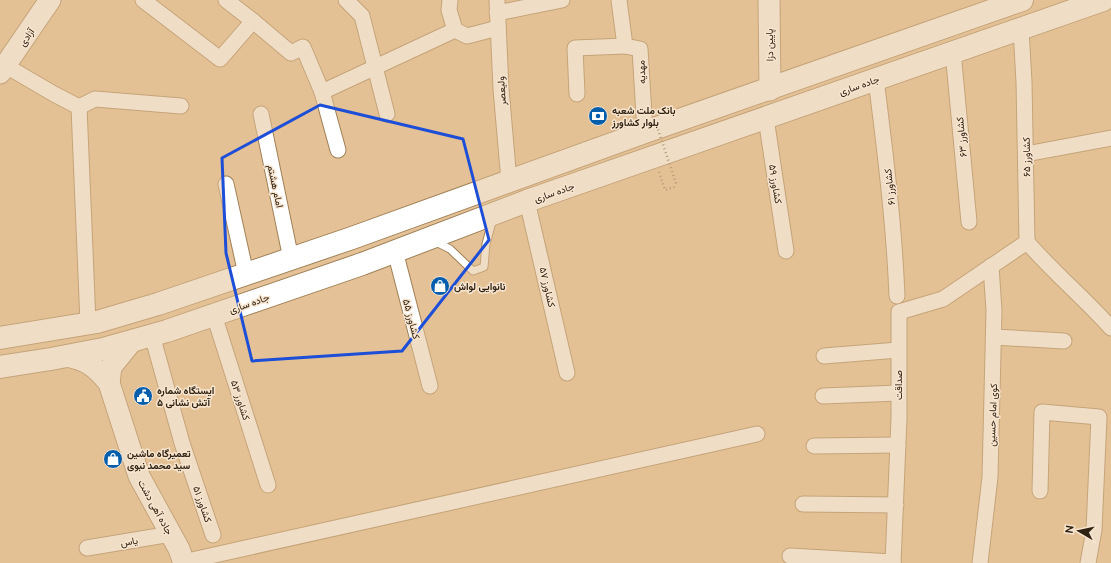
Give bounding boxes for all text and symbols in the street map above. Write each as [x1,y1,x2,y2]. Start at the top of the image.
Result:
street label: آزادی [16,26,38,49]
street label: پایین دزا [764,29,777,61]
street label: مهدیه [635,60,649,84]
street label: جاده ساری [838,73,881,98]
street label: ولیعصر [495,76,509,107]
bank icon: بانک ملت شعبه بلوار کشاورز [587,105,609,127]
place label: بانک ملت شعبه بلوار کشاورز [611,105,676,129]
street label: کشاورز ۶۳ [954,116,970,158]
street label: کشاورز ۶۵ [1021,136,1033,177]
street label: امام هشتم [265,164,285,209]
street label: کشاورز ۵۹ [766,164,784,205]
street label: کشاورز ۶۱ [882,167,898,206]
street label: جاده ساری [533,180,576,205]
street label: کشاورز ۵۷ [537,266,558,309]
shop icon: نانوایی لواش [429,275,451,297]
place label: نانوایی لواش [454,281,505,293]
street label: جاده ساری [228,291,271,316]
street label: کشاورز ۵۵ [400,298,422,341]
street label: صداقت [893,370,904,400]
street label: کشاورز ۵۳ [228,379,252,422]
street label: کوی امام حسین [986,383,1000,447]
public building icon: ایستگاه شماره ۵ آتش نشانی [132,385,154,407]
place label: ایستگاه شماره ۵ آتش نشانی [157,385,214,409]
shop icon: تعمیرگاه ماشین سید محمد نبوی [102,448,124,470]
place label: تعمیرگاه ماشین سید محمد نبوی [127,448,191,472]
street label: جاده آهی دشت [135,478,175,537]
street label: کشاورز ۵۱ [190,485,214,525]
north arrow [1059,511,1099,551]
text: N [1063,524,1076,534]
street label: یاس [120,535,139,549]

